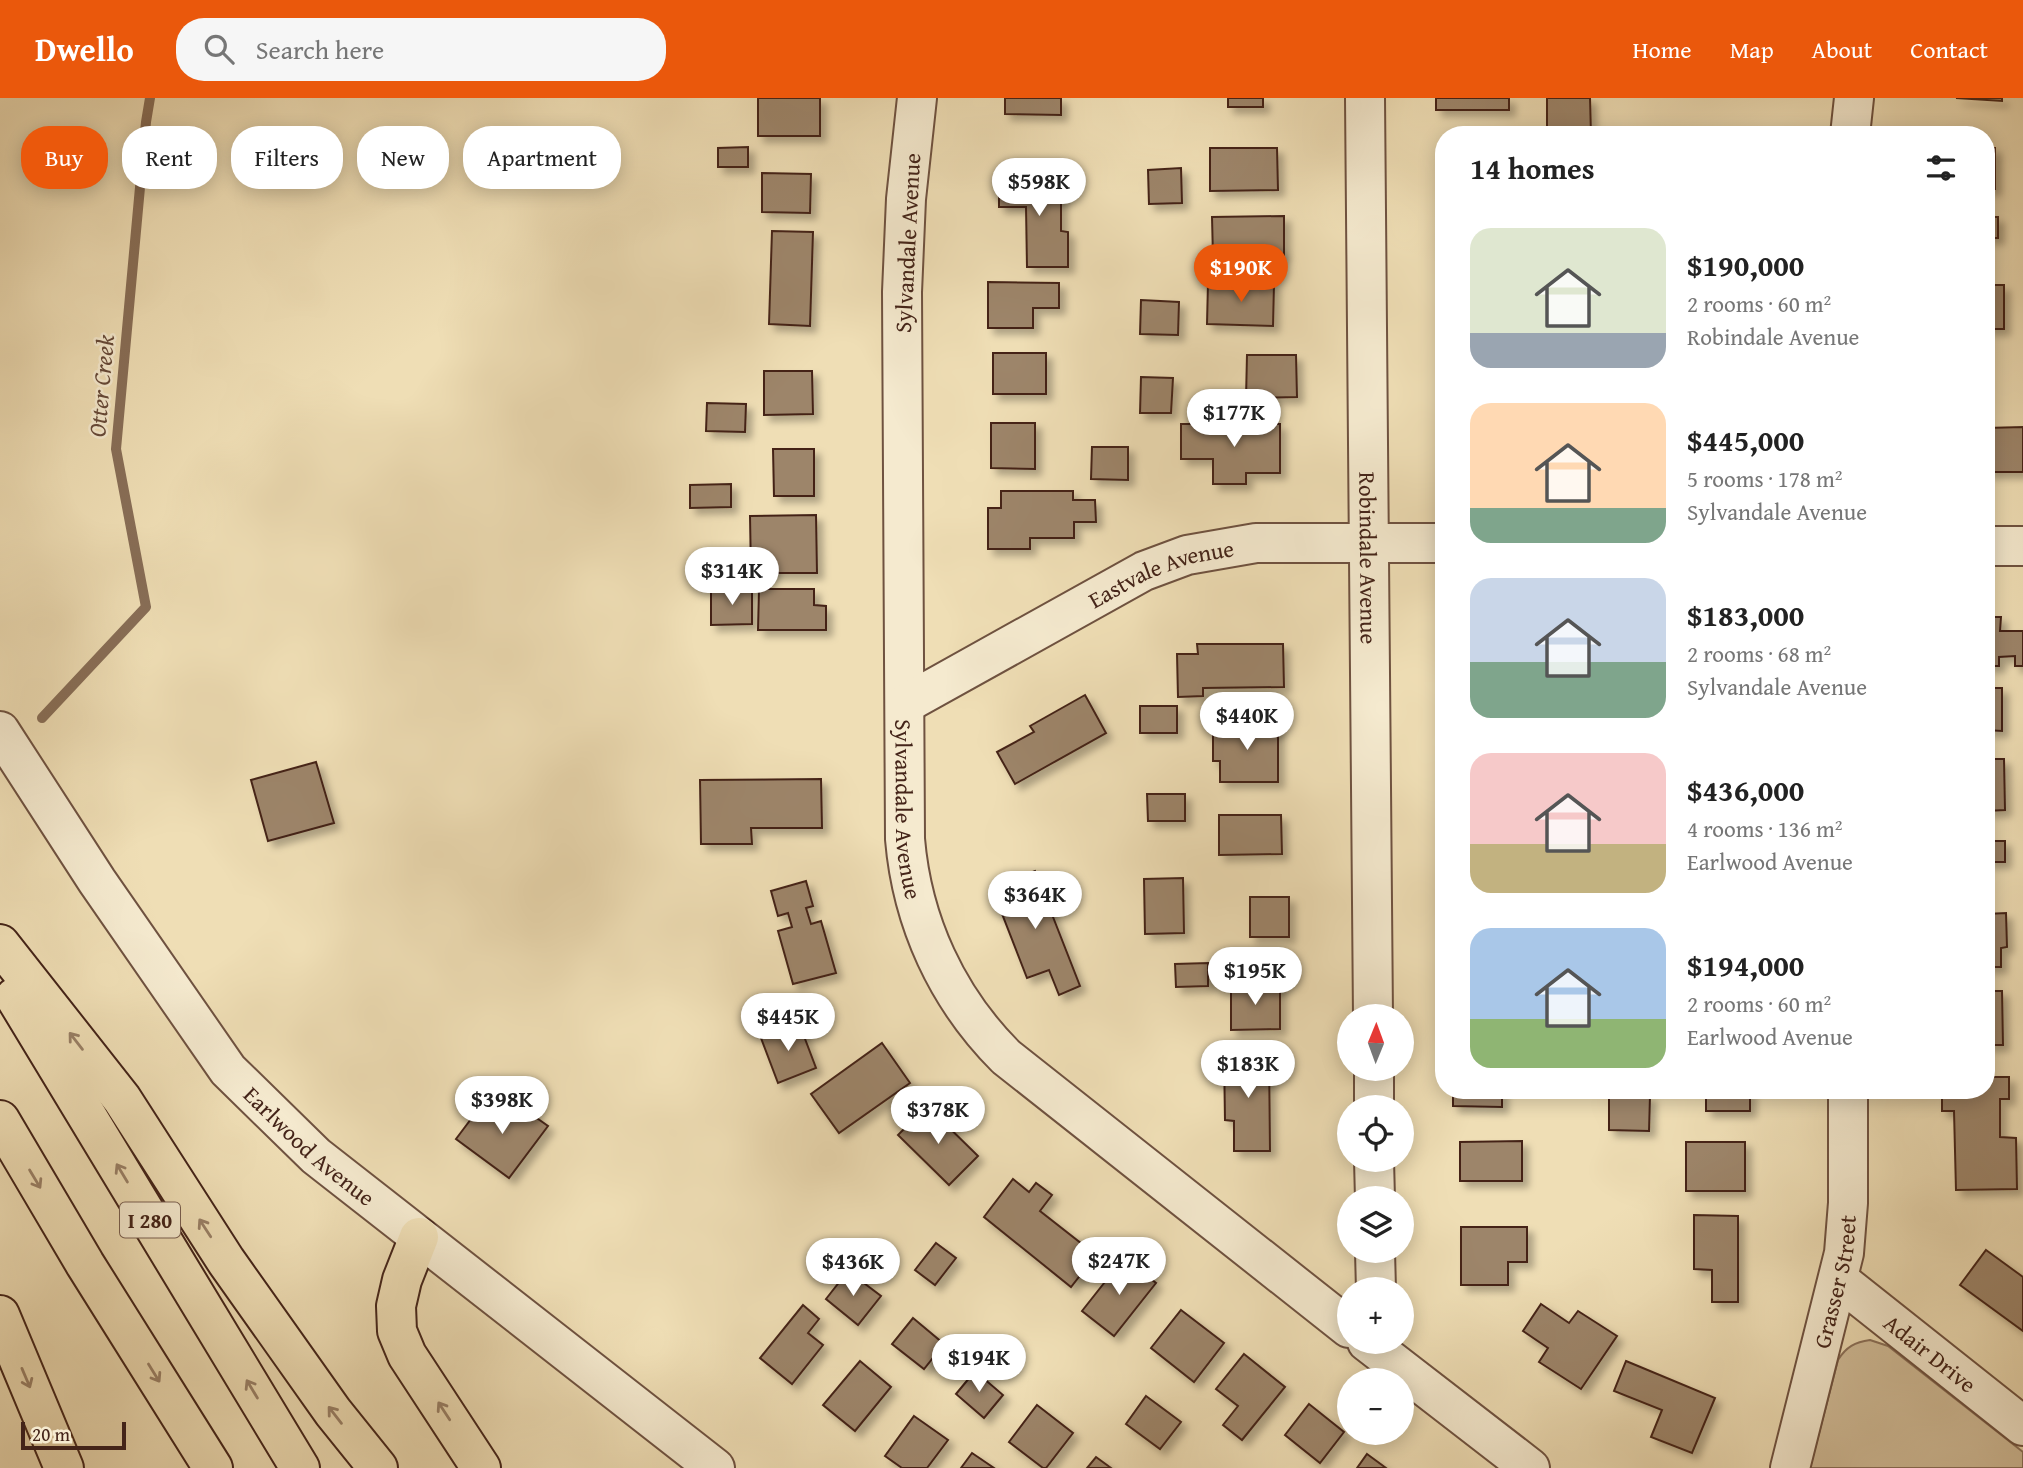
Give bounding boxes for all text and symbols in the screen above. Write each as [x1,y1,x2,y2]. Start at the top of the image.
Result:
search box [176,18,666,81]
text: Dwello [35,25,134,73]
icon: search [200,30,238,68]
text: Search here [256,30,384,69]
text: Home [1633,32,1692,67]
text: Map [1730,32,1774,67]
text: About [1812,32,1872,67]
text: Contact [1910,32,1988,67]
chip: Buy [21,126,108,189]
chip: Rent [122,126,217,189]
chip: Filters [231,126,343,189]
chip: New [357,126,449,189]
chip: Apartment [463,126,621,189]
text: 14 homes [1470,146,1595,190]
icon: filters [1922,149,1960,187]
street label: Sylvandale Avenue [886,152,928,334]
pin: $598K [990,158,1088,218]
text: $598K [1008,164,1070,197]
text: $190,000 [1687,243,1804,287]
pin: $190K [1192,244,1290,304]
text: $190K [1210,250,1272,283]
icon: home [1526,256,1610,340]
text: 2 rooms · 60 m² [1687,287,1831,320]
text: Robindale Avenue [1687,320,1859,353]
water label: Otter Creek [79,333,123,439]
pin: $177K [1185,390,1283,449]
text: $177K [1203,395,1265,428]
text: $445,000 [1687,418,1804,462]
icon: home [1526,431,1610,515]
text: 5 rooms · 178 m² [1687,462,1842,495]
street label: Robindale Avenue [1352,472,1386,644]
text: Sylvandale Avenue [1687,495,1867,528]
street label: Eastvale Avenue [1082,531,1236,616]
pin: $314K [683,547,781,607]
text: $314K [701,553,763,586]
text: $183,000 [1687,593,1804,637]
icon: home [1526,606,1610,690]
text: 2 rooms · 68 m² [1687,637,1831,670]
text: Sylvandale Avenue [1687,670,1867,703]
pin: $440K [1198,692,1296,752]
text: $440K [1216,698,1278,731]
street label: Sylvandale Avenue [888,719,931,902]
text: $436,000 [1687,768,1804,812]
icon: home [1526,781,1610,865]
text: 4 rooms · 136 m² [1687,812,1842,845]
text: Earlwood Avenue [1687,845,1853,878]
pin: $364K [986,872,1084,931]
text: $364K [1004,877,1066,910]
text: $194,000 [1687,943,1804,987]
pin: $195K [1206,948,1304,1007]
text: $195K [1224,953,1286,986]
icon: home [1526,956,1610,1040]
text: 2 rooms · 60 m² [1687,987,1831,1020]
pin: $445K [739,993,837,1053]
text: $445K [757,999,819,1032]
north arrow [1337,1004,1414,1082]
map controls [1337,1004,1414,1445]
text: Earlwood Avenue [1687,1020,1853,1053]
one-way arrow [69,1033,84,1051]
pin: $183K [1199,1040,1297,1100]
text: $183K [1217,1046,1279,1079]
pin: $398K [453,1076,551,1136]
street label: Earlwood Avenue [237,1078,382,1213]
text: $398K [471,1082,533,1115]
pin: $378K [889,1086,987,1146]
text: $378K [907,1092,969,1125]
button: locate [1337,1095,1414,1172]
one-way arrow [114,1164,129,1183]
one-way arrow [28,1168,42,1188]
button: layers [1337,1186,1414,1263]
road number: I 280 [120,1202,180,1238]
street label: Grasser Street [1804,1214,1863,1352]
one-way arrow [198,1219,212,1239]
pin: $436K [804,1238,902,1298]
pin: $247K [1070,1238,1168,1297]
text: $247K [1088,1243,1150,1276]
text: $436K [822,1244,884,1277]
button: + [1337,1277,1414,1354]
street label: Adair Drive [1877,1306,1984,1400]
pin: $194K [930,1334,1028,1394]
text: $194K [948,1340,1010,1373]
one-way arrow [146,1363,161,1382]
one-way arrow [21,1367,34,1388]
button: − [1337,1368,1414,1445]
one-way arrow [245,1379,259,1399]
one-way arrow [436,1402,451,1421]
one-way arrow [328,1406,343,1424]
scale bar [21,1419,126,1451]
text: 20 m [32,1420,70,1448]

